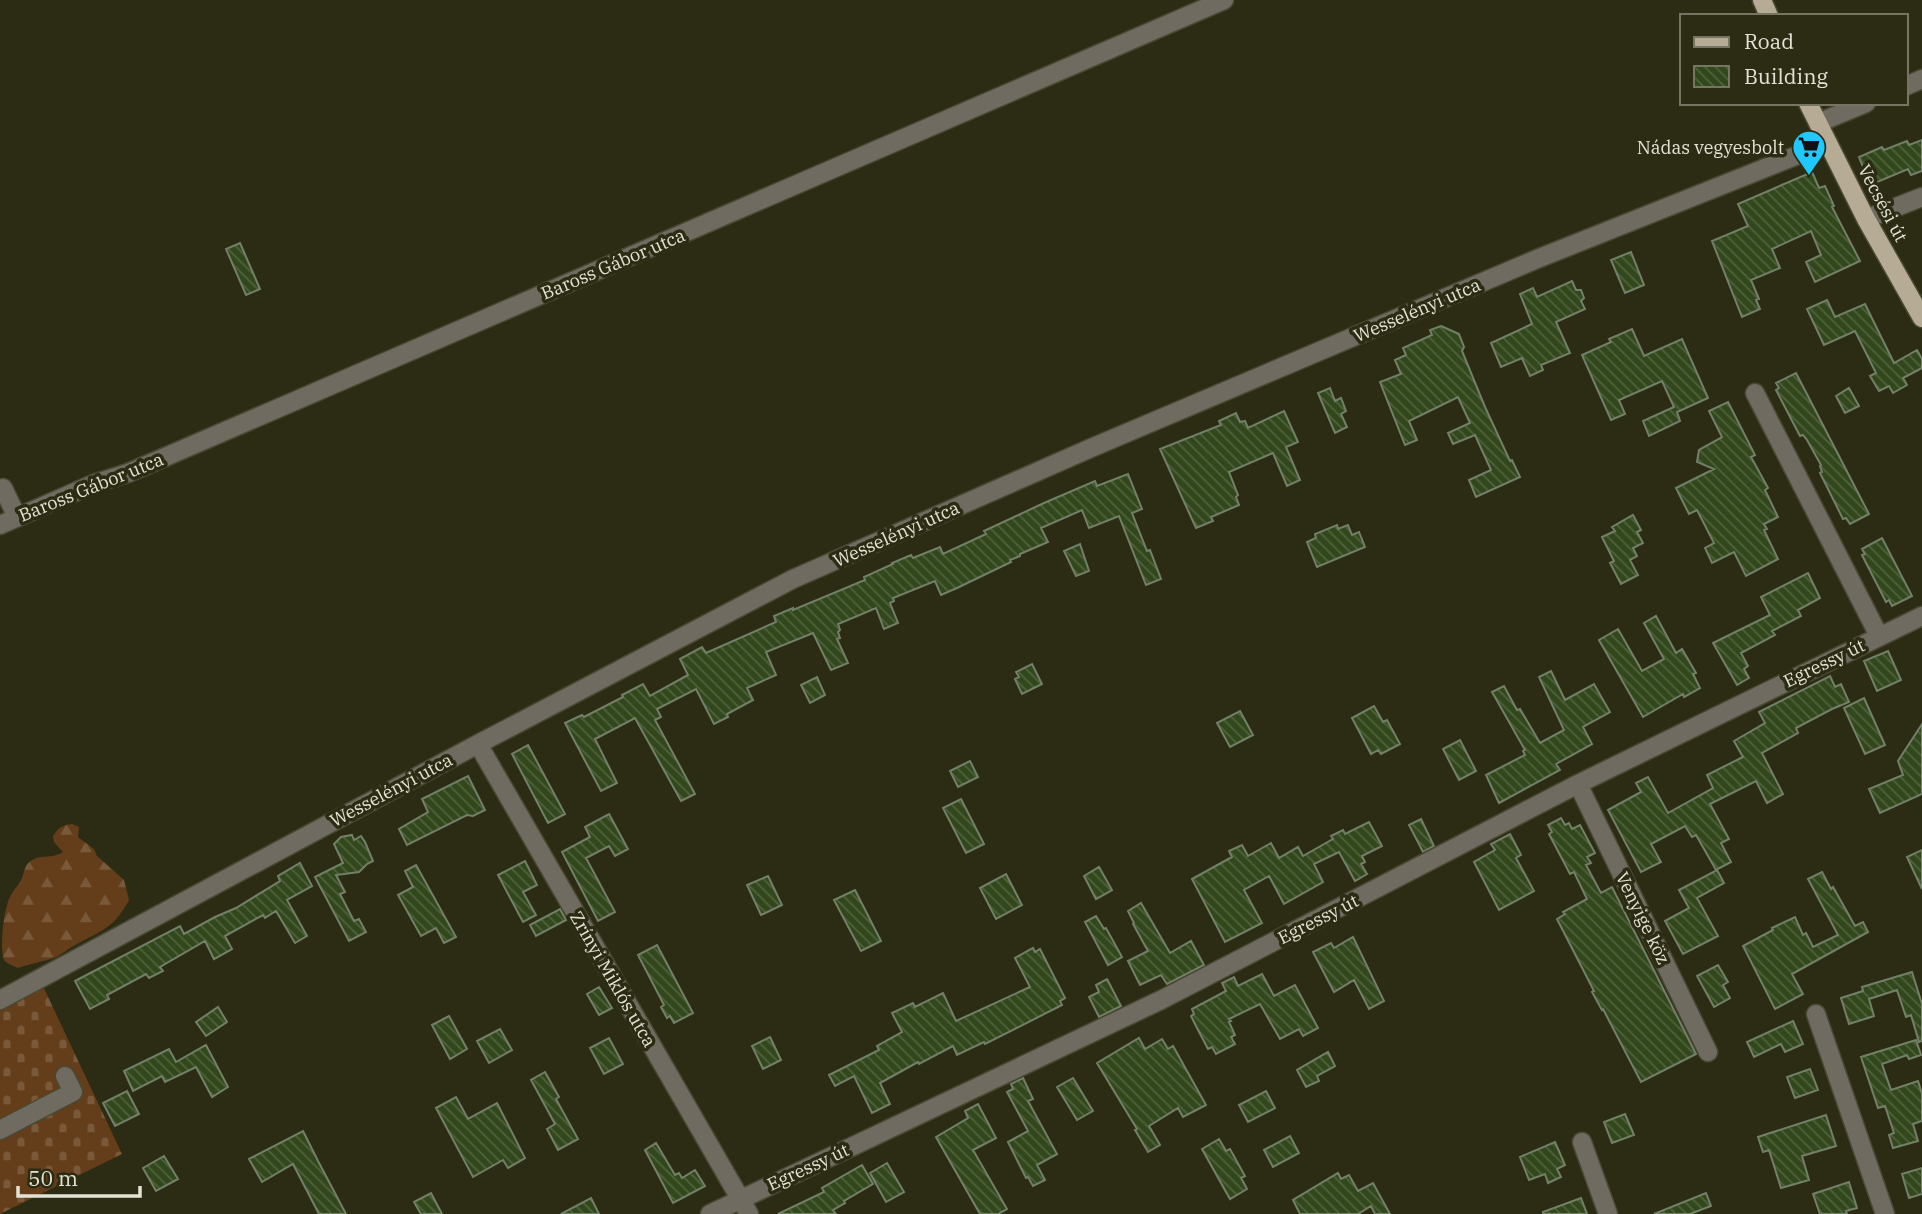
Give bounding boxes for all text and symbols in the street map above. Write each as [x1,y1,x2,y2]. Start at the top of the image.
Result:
legend [1680,14,1908,105]
text: Road [1744,27,1794,55]
text: Building [1744,62,1829,90]
supermarket icon: Nádas vegyesbolt [1790,128,1828,177]
place label: Nádas vegyesbolt [1637,136,1784,159]
street label: Vecsési út [1853,160,1913,246]
street label: Baross Gábor utca [538,223,689,305]
street label: Wesselényi utca [1350,273,1484,347]
street label: Baross Gábor utca [15,447,167,527]
street label: Wesselényi utca [829,496,963,572]
street label: Egressy út [1780,633,1868,693]
street label: Wesselényi utca [326,748,456,832]
street label: Venyige köz [1611,868,1675,968]
street label: Egressy út [1274,889,1362,949]
street label: Zrínyi Miklós utca [565,907,661,1051]
street label: Egressy út [764,1138,852,1196]
scale bar [18,1154,140,1198]
text: 50 m [28,1164,78,1192]

